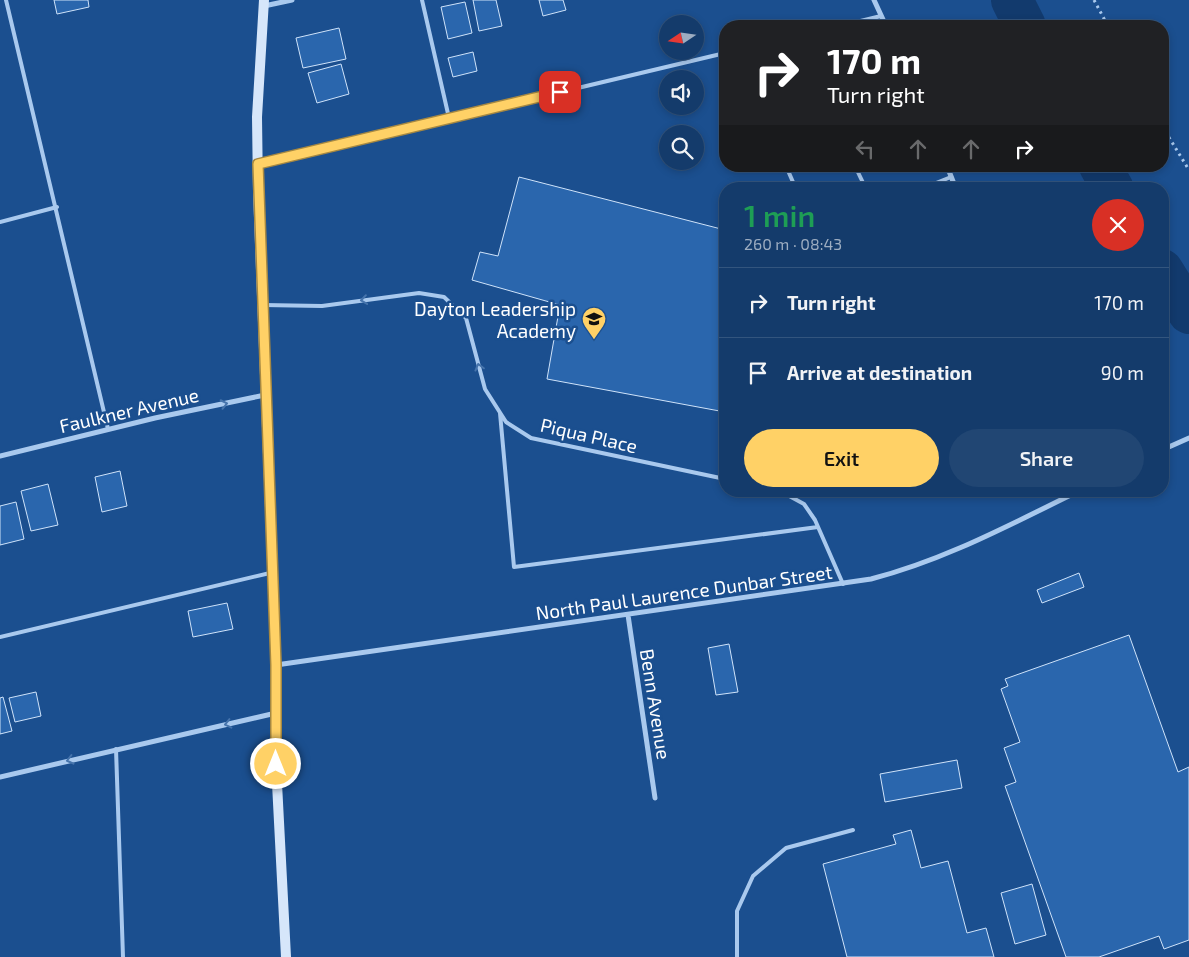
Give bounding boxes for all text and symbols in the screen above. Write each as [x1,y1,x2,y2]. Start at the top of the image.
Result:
north arrow [659,15,704,60]
map controls [659,15,704,170]
text: 170 m [827,39,921,81]
icon: right [744,40,809,105]
button: sound [659,70,704,115]
pin [539,71,581,113]
icon: arrive [546,78,574,106]
text: Turn right [827,81,925,107]
button: search [659,125,704,170]
icon: left [851,135,879,163]
icon: ahead [904,135,932,163]
icon: ahead [957,135,985,163]
icon: right [1010,135,1038,163]
text: 1 min [744,197,815,233]
button: close [1092,199,1144,251]
text: 260 m · 08:43 [744,234,842,253]
icon: right [744,289,772,317]
text: Turn right [787,291,875,314]
text: 170 m [1094,291,1144,314]
one-way arrow [359,294,367,305]
place label: Dayton Leadership Academy [414,297,576,342]
school or university icon: Dayton Leadership Academy [581,306,607,340]
icon: arrive [744,359,772,387]
text: Arrive at destination [787,361,972,384]
text: 90 m [1101,361,1144,384]
one-way arrow [475,364,485,372]
street label: Faulkner Avenue [57,383,201,437]
one-way arrow [220,399,228,409]
street label: Piqua Place [538,413,640,457]
button: Exit [744,429,939,487]
button: Share [949,429,1144,487]
street label: North Paul Laurence Dunbar Street [534,560,834,624]
street label: Benn Avenue [636,647,676,761]
one-way arrow [224,718,233,729]
position arrow [249,737,301,789]
one-way arrow [66,754,75,765]

